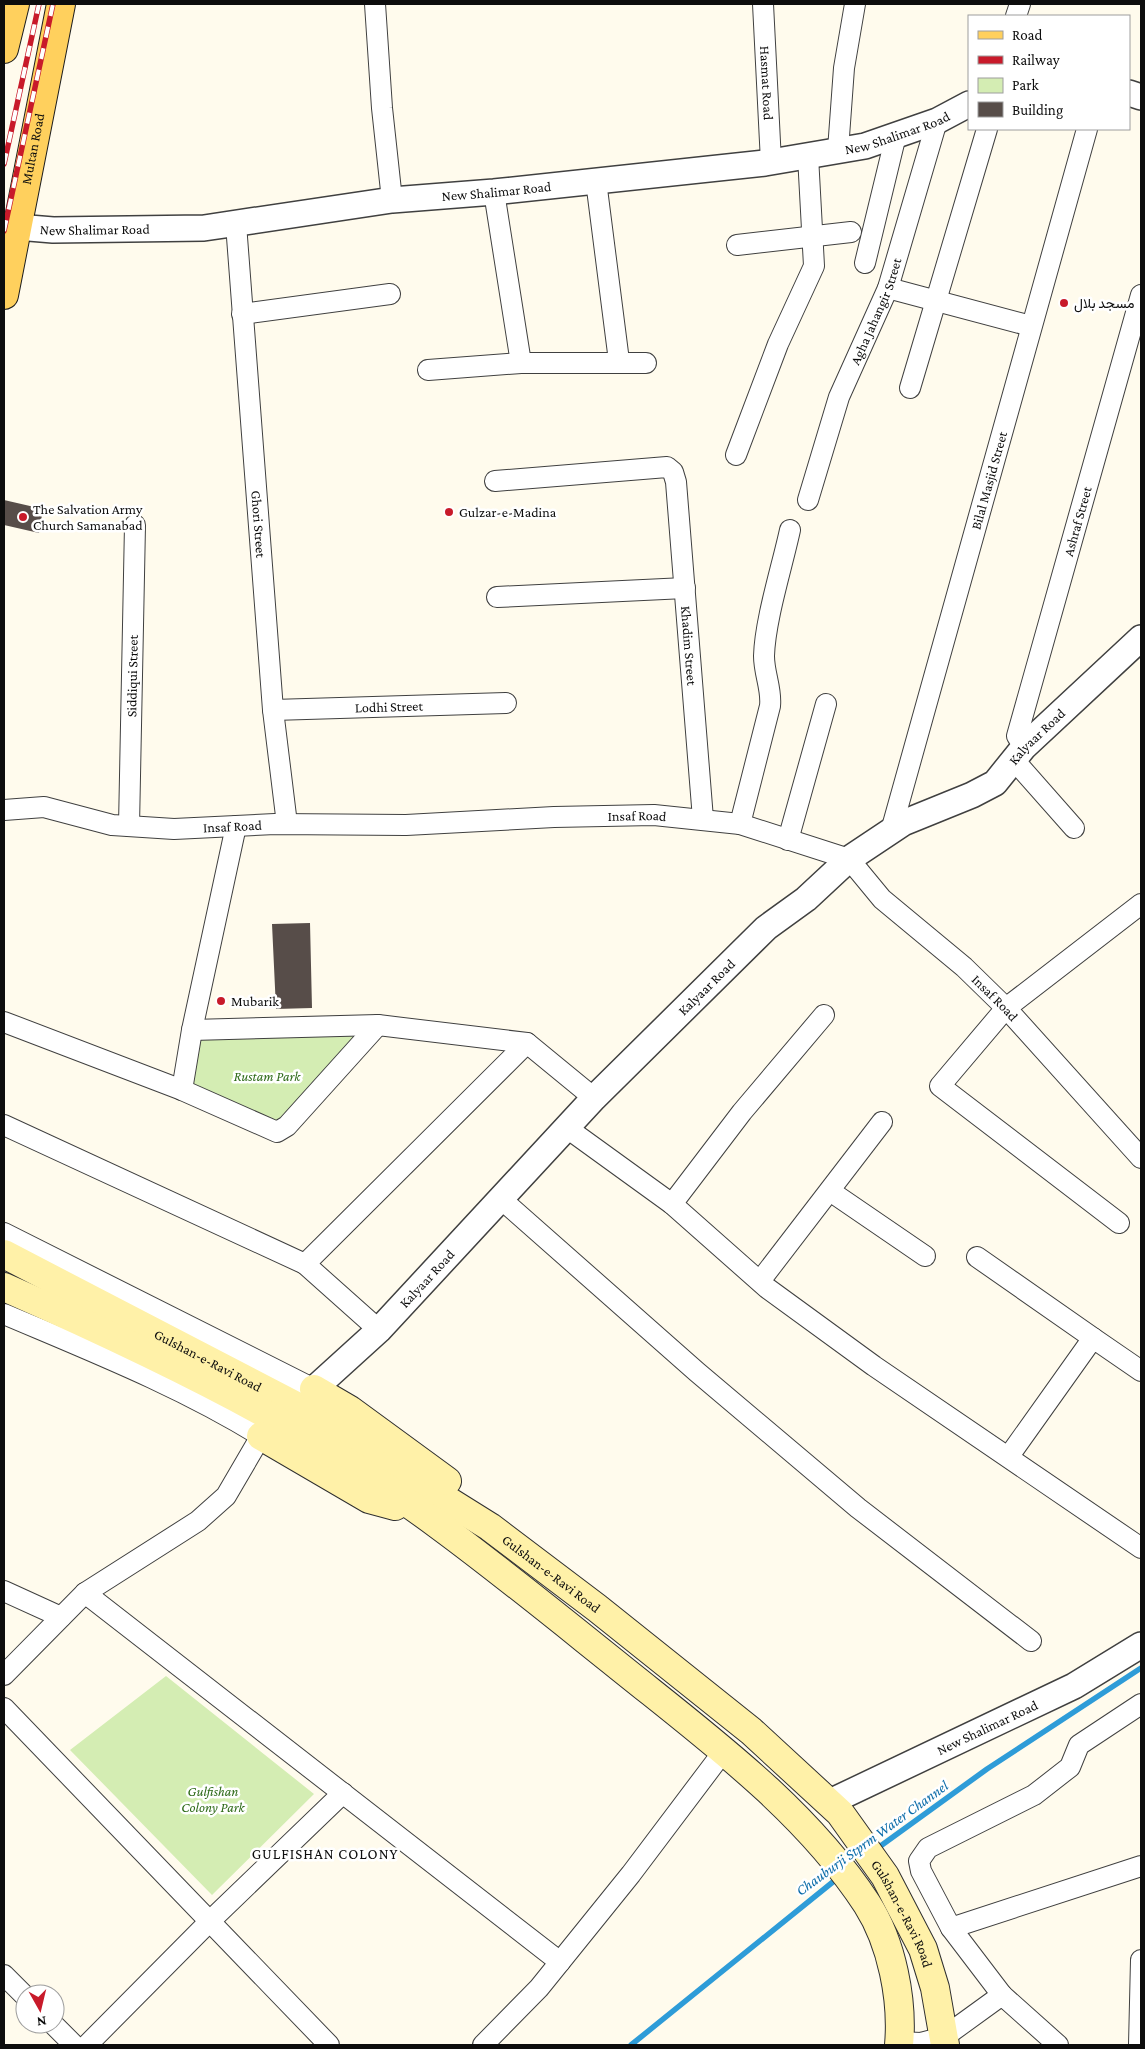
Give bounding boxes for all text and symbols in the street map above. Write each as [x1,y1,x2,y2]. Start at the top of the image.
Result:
legend [968,15,1130,130]
text: Road [1012,27,1043,43]
street label: Hasmat Road [757,45,777,121]
text: Railway [1012,52,1060,69]
text: Park [1012,77,1039,93]
text: Building [1012,102,1063,119]
street label: New Shalimar Road [844,107,953,157]
street label: Multan Road [18,111,48,186]
street label: New Shalimar Road [441,178,553,204]
street label: New Shalimar Road [39,221,151,238]
street label: Agha Jahangir Street [847,256,905,367]
place label: مسجد بلال [1074,295,1134,313]
marker: مسجد بلال [1058,297,1070,309]
street label: Bilal Masjid Street [968,429,1010,531]
street label: Ashraf Street [1060,484,1095,558]
street label: Ghori Street [248,490,269,559]
place label: The Salvation Army Church Samanabad [33,501,143,533]
place label: Gulzar-e-Madina [459,504,557,520]
marker: Gulzar-e-Madina [443,506,455,518]
marker: The Salvation Army Church Samanabad [17,511,29,523]
street label: Khadim Street [678,605,700,686]
street label: Siddiqui Street [123,634,141,717]
street label: Lodhi Street [355,697,424,716]
street label: Kalyaar Road [1005,705,1069,768]
street label: Insaf Road [607,807,668,824]
street label: Insaf Road [203,817,263,836]
street label: Kalyaar Road [675,955,738,1018]
street label: Insaf Road [969,971,1022,1025]
place label: Mubarik [231,993,279,1009]
marker: Mubarik [215,995,227,1007]
park label: Rustam Park [234,1068,301,1084]
street label: Kalyaar Road [396,1246,458,1311]
street label: Gulshan-e-Ravi Road [152,1326,265,1395]
street label: Gulshan-e-Ravi Road [499,1531,604,1616]
street label: New Shalimar Road [934,1696,1041,1758]
water label: Chauburji Stprm Water Channel [793,1777,952,1899]
park label: Gulfishan Colony Park [181,1783,246,1815]
district label: GULFISHAN COLONY [252,1846,398,1862]
street label: Gulshan-e-Ravi Road [868,1857,936,1970]
north arrow [15,1984,65,2034]
text: N [36,2013,48,2031]

